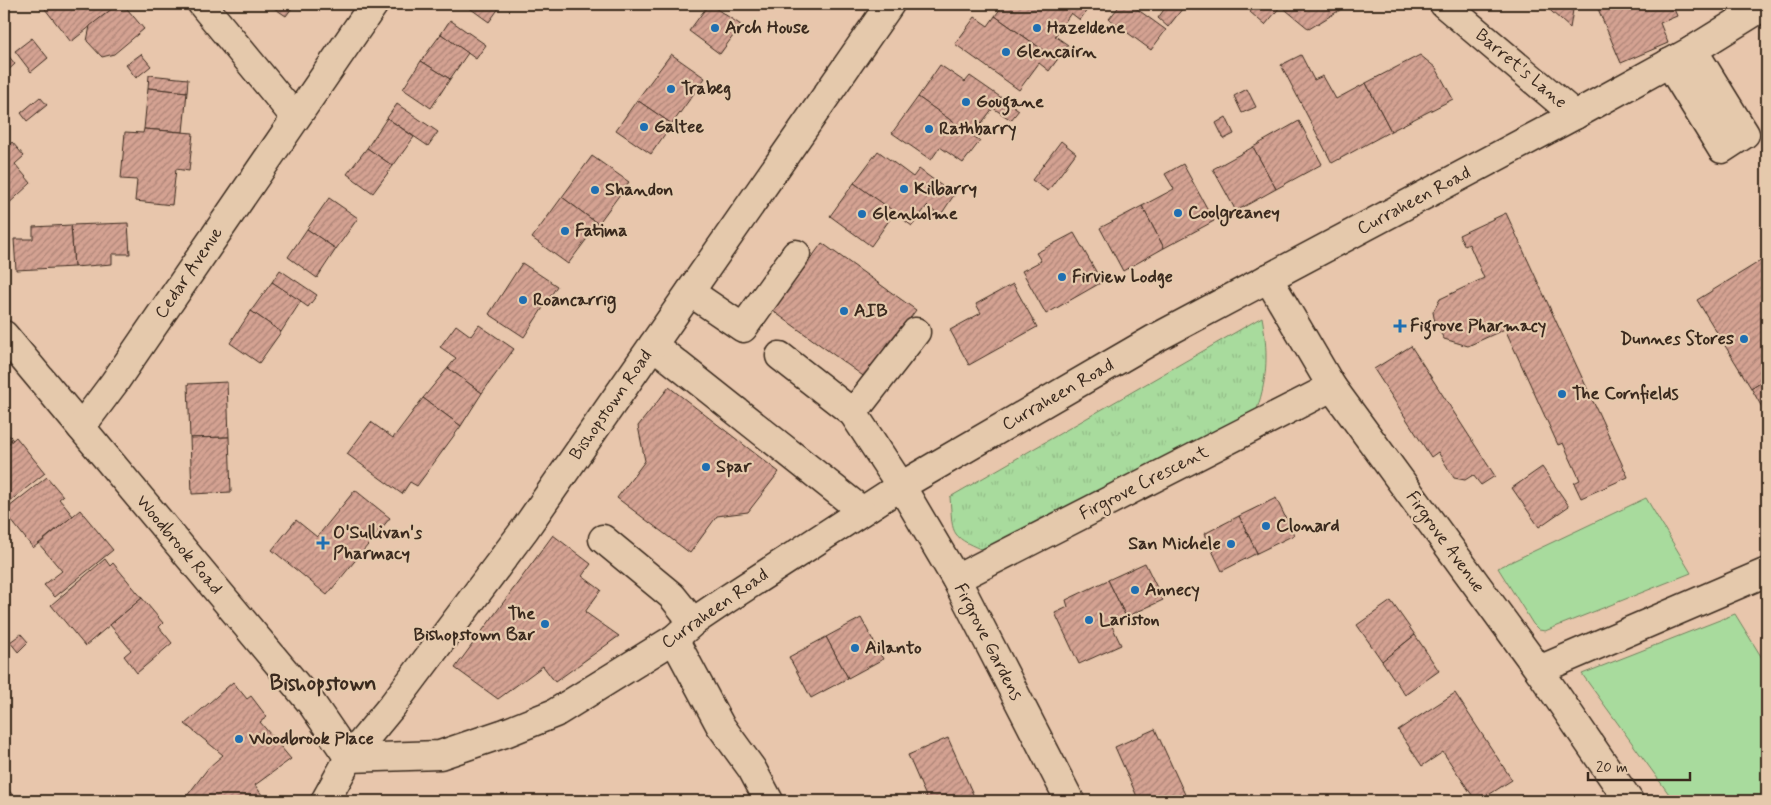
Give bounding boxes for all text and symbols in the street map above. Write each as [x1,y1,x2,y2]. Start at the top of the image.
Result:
place label: Arch House [725,16,810,40]
place label: Hazeldene [1047,16,1125,40]
marker: Arch House [709,22,721,34]
marker: Hazeldene [1031,22,1043,34]
street label: Barret's Lane [1470,24,1572,114]
place label: Glencairn [1016,40,1097,64]
marker: Glencairn [1000,46,1012,58]
place label: Trabeg [681,77,731,101]
marker: Trabeg [665,83,677,95]
place label: Gougane [976,90,1044,116]
marker: Gougane [960,96,972,108]
place label: Galtee [654,115,704,139]
place label: Rathbarry [939,117,1016,141]
marker: Galtee [638,121,650,133]
marker: Rathbarry [923,123,935,135]
street label: Curraheen Road [1353,161,1475,241]
place label: Kilbarry [914,177,977,201]
place label: Shandon [605,178,673,202]
marker: Kilbarry [898,183,910,195]
marker: Shandon [589,184,601,196]
place label: Coolgreaney [1188,201,1280,227]
place label: Glenholme [872,202,958,226]
marker: Coolgreaney [1172,207,1184,219]
marker: Glenholme [856,208,868,220]
place label: Fatima [575,219,628,243]
street label: Cedar Avenue [149,222,229,324]
marker: Fatima [559,225,571,237]
place label: Firview Lodge [1072,265,1173,289]
marker: Firview Lodge [1056,271,1068,283]
place label: Roancarrig [533,288,616,314]
marker: Roancarrig [517,294,529,306]
place label: AIB [854,299,888,323]
marker: AIB [838,305,850,317]
place label: Figrove Pharmacy [1410,314,1546,340]
marker: Figrove Pharmacy [1394,320,1406,332]
place label: Dunnes Stores [1620,327,1734,351]
marker: Dunnes Stores [1738,333,1750,345]
street label: Bishopstown Road [564,345,658,465]
street label: Curraheen Road [998,353,1118,437]
place label: The Cornfields [1572,382,1679,406]
marker: The Cornfields [1556,388,1568,400]
street label: Firgrove Crescent [1075,440,1213,527]
place label: Spar [716,455,752,479]
marker: Spar [700,461,712,473]
street label: Firgrove Avenue [1399,486,1490,598]
street label: Woodbrook Road [130,490,228,600]
place label: Clonard [1276,514,1340,538]
marker: Clonard [1260,520,1272,532]
place label: O'Sullivan's Pharmacy [333,521,422,566]
place label: San Michele [1128,532,1221,556]
marker: O'Sullivan's Pharmacy [317,537,329,549]
marker: San Michele [1225,538,1237,550]
street label: Curraheen Road [657,563,773,655]
place label: Annecy [1145,578,1200,602]
street label: Firgrove Gardens [947,579,1028,705]
marker: Annecy [1129,584,1141,596]
place label: The Bishopstown Bar [414,602,535,647]
place label: Lariston [1099,608,1160,632]
marker: Lariston [1083,614,1095,626]
marker: The Bishopstown Bar [539,618,551,630]
place label: Ailanto [865,636,922,660]
marker: Ailanto [849,642,861,654]
district label: Bishopstown [269,670,377,698]
place label: Woodbrook Place [248,727,374,751]
marker: Woodbrook Place [233,733,245,745]
scale bar [1588,750,1691,782]
text: 20 m [1596,758,1628,778]

